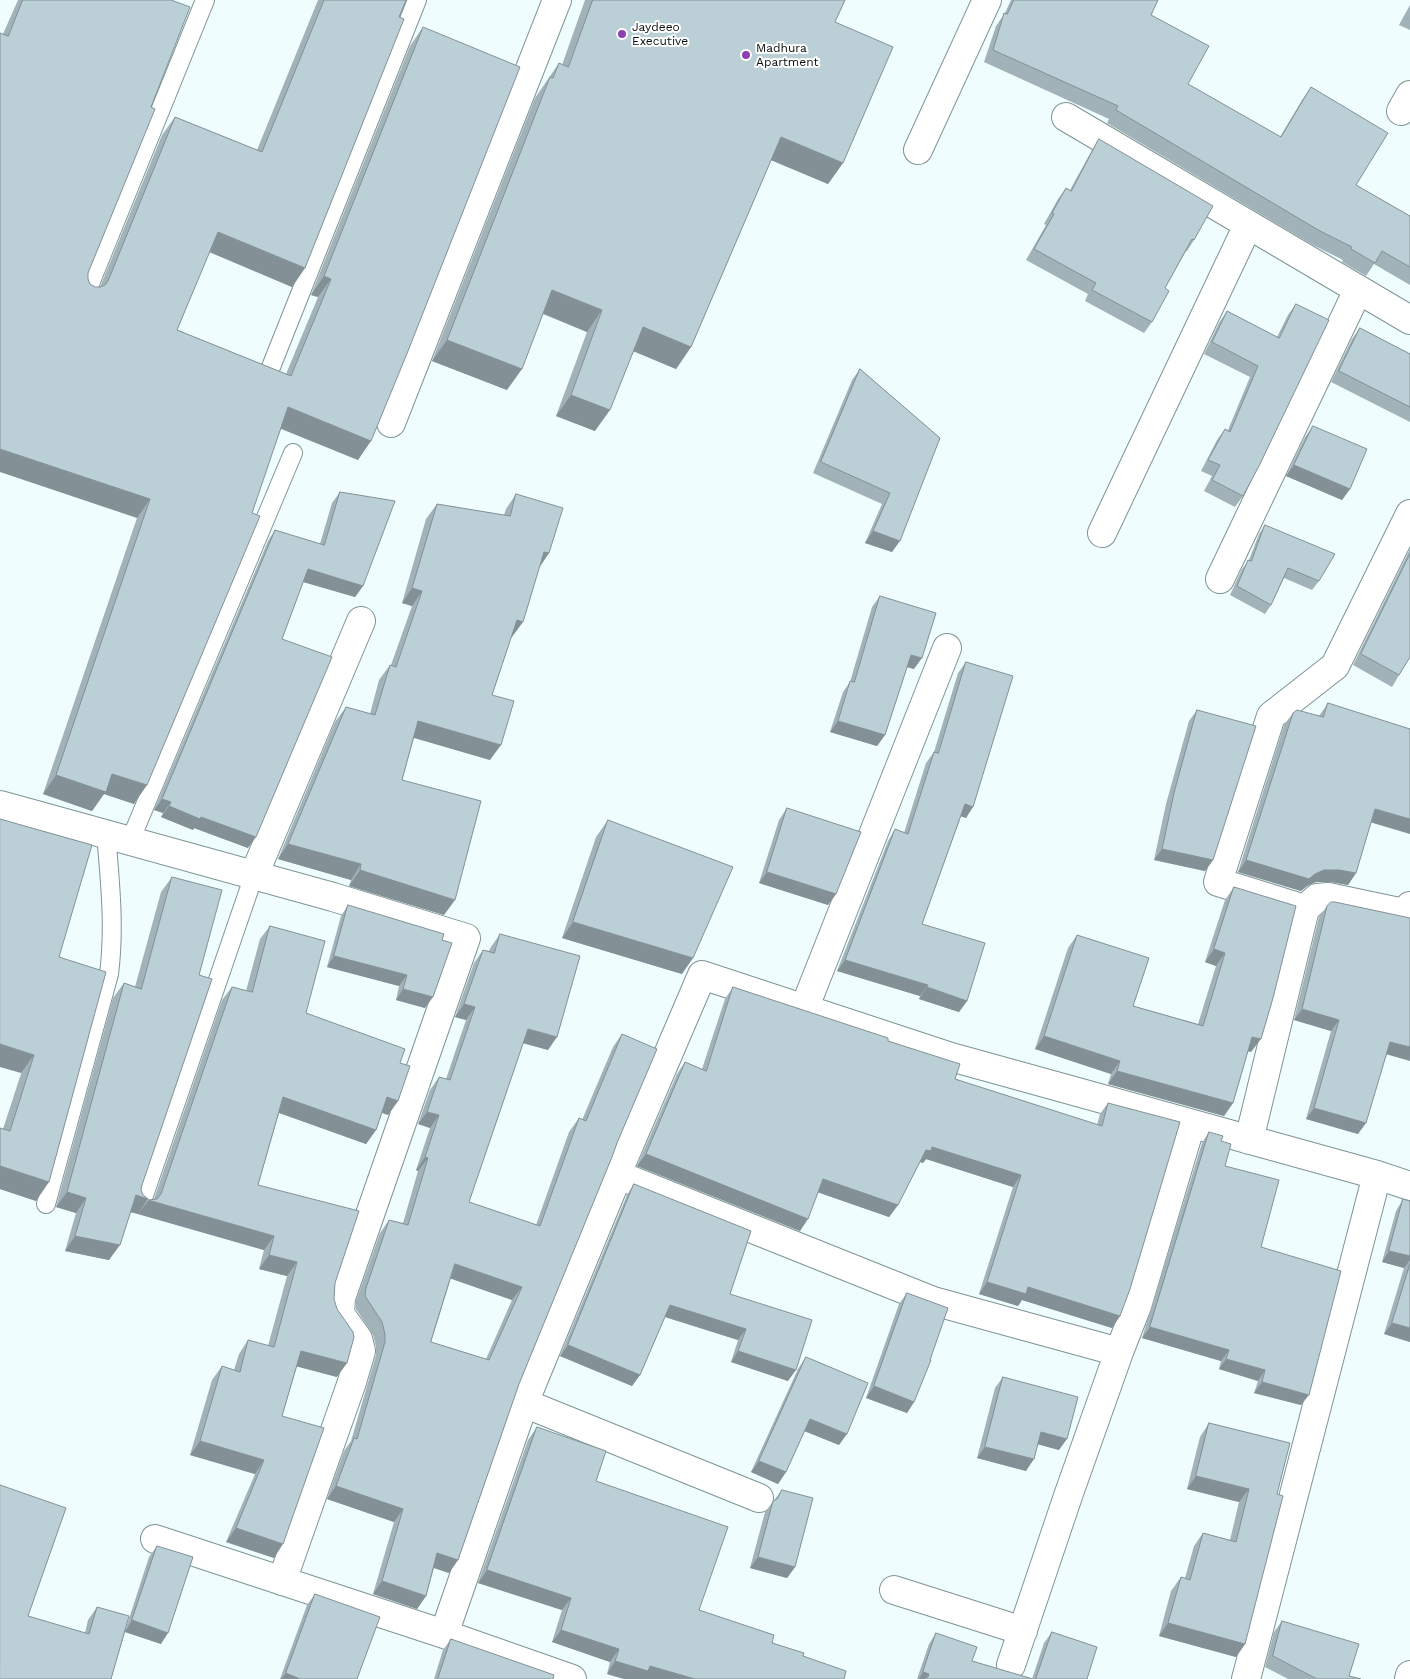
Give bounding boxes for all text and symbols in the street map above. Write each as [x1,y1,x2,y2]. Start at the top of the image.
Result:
place label: Jaydeeo Executive [632,20,688,48]
marker: Jaydeeo Executive [616,28,628,40]
place label: Madhura Apartment [756,41,819,69]
marker: Madhura Apartment [740,49,752,61]

